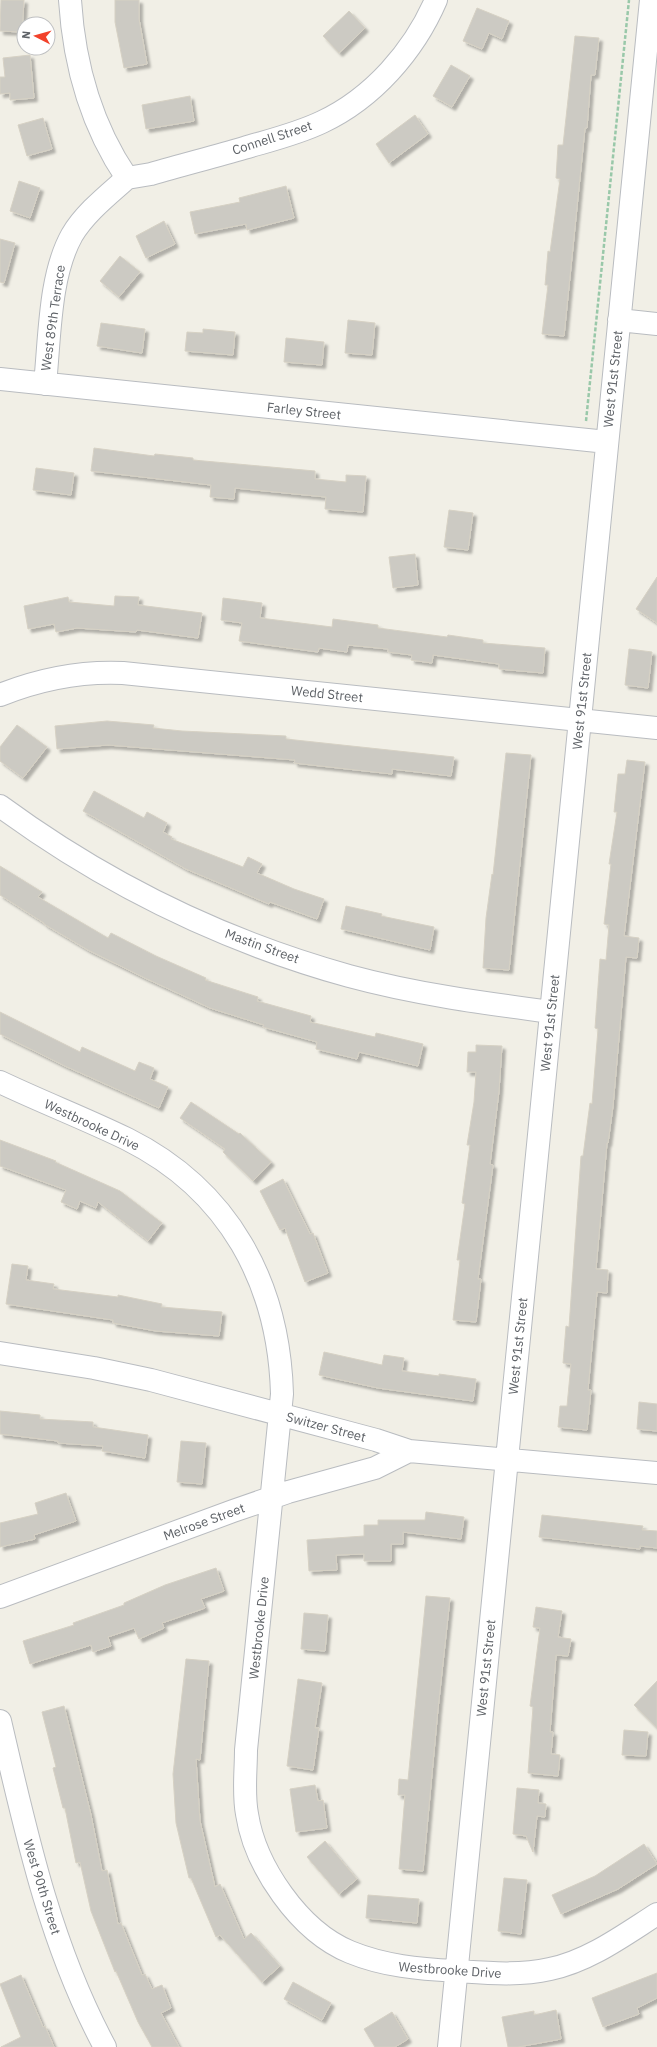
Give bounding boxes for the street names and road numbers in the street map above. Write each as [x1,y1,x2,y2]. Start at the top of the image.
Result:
street label: Connell Street [230,117,314,159]
street label: West 89th Terrace [37,264,69,372]
street label: West 91st Street [599,330,627,428]
street label: Farley Street [266,399,342,423]
street label: West 91st Street [568,652,596,750]
street label: Wedd Street [290,682,364,706]
street label: Mastin Street [223,925,301,967]
street label: West 91st Street [536,974,564,1072]
street label: Westbrooke Drive [42,1095,142,1155]
street label: West 91st Street [504,1297,532,1395]
street label: Switzer Street [284,1408,368,1446]
street label: Melrose Street [161,1499,247,1545]
street label: Westbrooke Drive [245,1576,273,1680]
street label: West 91st Street [472,1619,500,1717]
street label: West 90th Street [19,1837,65,1937]
street label: Westbrooke Drive [398,1958,502,1982]

